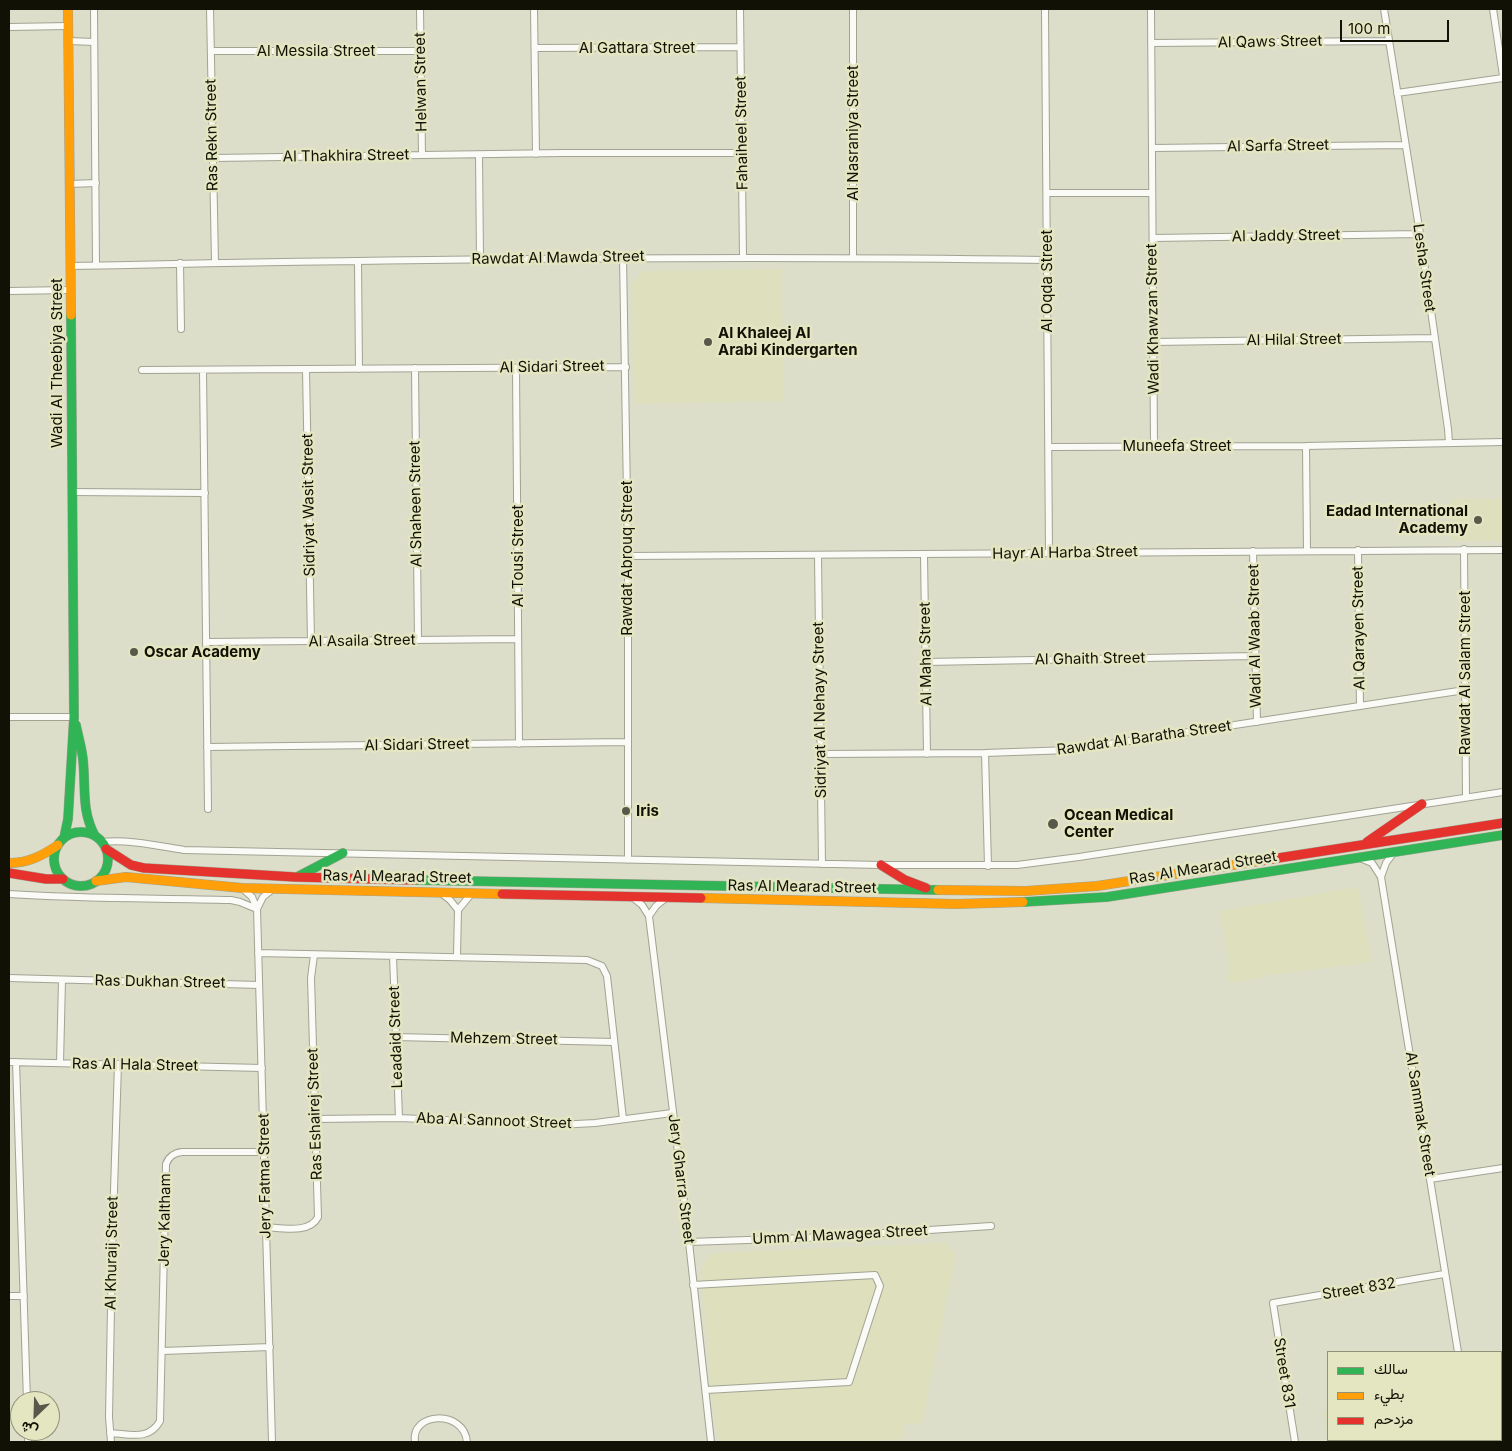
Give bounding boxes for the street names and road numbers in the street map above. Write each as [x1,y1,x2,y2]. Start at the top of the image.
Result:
street label: Helwan Street [411,32,431,132]
street label: Al Qaws Street [1217,32,1323,52]
street label: Al Gattara Street [579,39,695,57]
street label: Al Messila Street [257,42,375,60]
street label: Al Nasraniya Street [844,65,862,201]
street label: Fahaiheel Street [732,76,752,190]
street label: Ras Rekn Street [202,79,222,191]
street label: Al Sarfa Street [1227,136,1329,156]
street label: Al Thakhira Street [283,146,409,166]
street label: Lesha Street [1409,223,1439,313]
street label: Al Jaddy Street [1232,226,1340,246]
street label: Al Oqda Street [1038,229,1056,333]
street label: Wadi Khawzan Street [1143,243,1163,395]
street label: Rawdat Al Mawda Street [471,247,645,269]
street label: Wadi Al Theebiya Street [48,278,66,448]
street label: Al Hilal Street [1246,330,1342,350]
street label: Al Sidari Street [499,357,605,377]
street label: Sidriyat Wasit Street [299,433,319,577]
street label: Muneefa Street [1122,437,1232,455]
street label: Al Shaheen Street [406,440,426,568]
street label: Rawdat Abrouq Street [618,480,636,636]
street label: Al Tousi Street [509,505,527,607]
street label: Hayr Al Harba Street [992,543,1138,563]
street label: Wadi Al Waab Street [1245,564,1265,708]
street label: Al Qarayen Street [1349,566,1369,690]
street label: Rawdat Al Salam Street [1456,591,1474,755]
street label: Al Maha Street [916,602,936,706]
street label: Sidriyat Al Nehayy Street [809,622,831,798]
street label: Al Asaila Street [308,631,416,651]
street label: Al Ghaith Street [1035,649,1145,669]
street label: Rawdat Al Baratha Street [1056,717,1232,759]
street label: Al Sidari Street [364,735,470,755]
street label: Ras Al Mearad Street [1128,847,1278,889]
street label: Ras Al Mearad Street [322,867,472,887]
street label: Ras Al Mearad Street [727,877,877,897]
street label: Ras Dukhan Street [94,972,226,992]
street label: Leadaid Street [385,985,407,1089]
street label: Mehzem Street [450,1029,558,1049]
street label: Ras Eshairej Street [304,1048,326,1180]
street label: Al Sammak Street [1401,1051,1439,1177]
street label: Ras Al Hala Street [72,1055,198,1075]
street label: Aba Al Sannoot Street [416,1109,572,1133]
street label: Jery Fatma Street [255,1113,275,1239]
street label: Jery Gharra Street [664,1113,698,1245]
street label: Jery Kaltham [155,1173,175,1267]
street label: Al Khuraij Street [102,1196,122,1310]
street label: Umm Al Mawagea Street [752,1221,928,1249]
street label: Street 832 [1321,1274,1397,1304]
street label: Street 831 [1270,1336,1298,1410]

